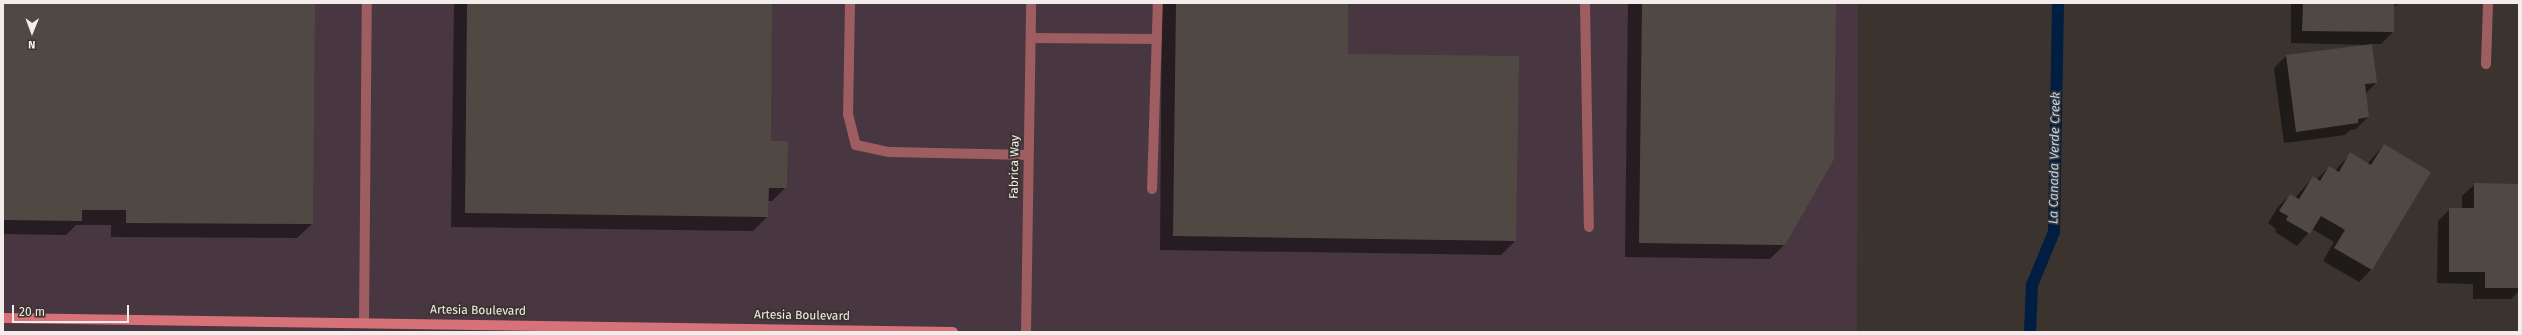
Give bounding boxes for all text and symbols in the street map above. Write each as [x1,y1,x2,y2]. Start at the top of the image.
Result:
north arrow [12,12,52,52]
text: N [28,38,36,51]
water label: La Canada Verde Creek [2046,92,2064,224]
street label: Fabrica Way [1007,135,1023,199]
scale bar [14,297,131,323]
street label: Artesia Boulevard [430,303,526,319]
text: 20 m [19,305,45,319]
street label: Artesia Boulevard [754,308,850,324]

